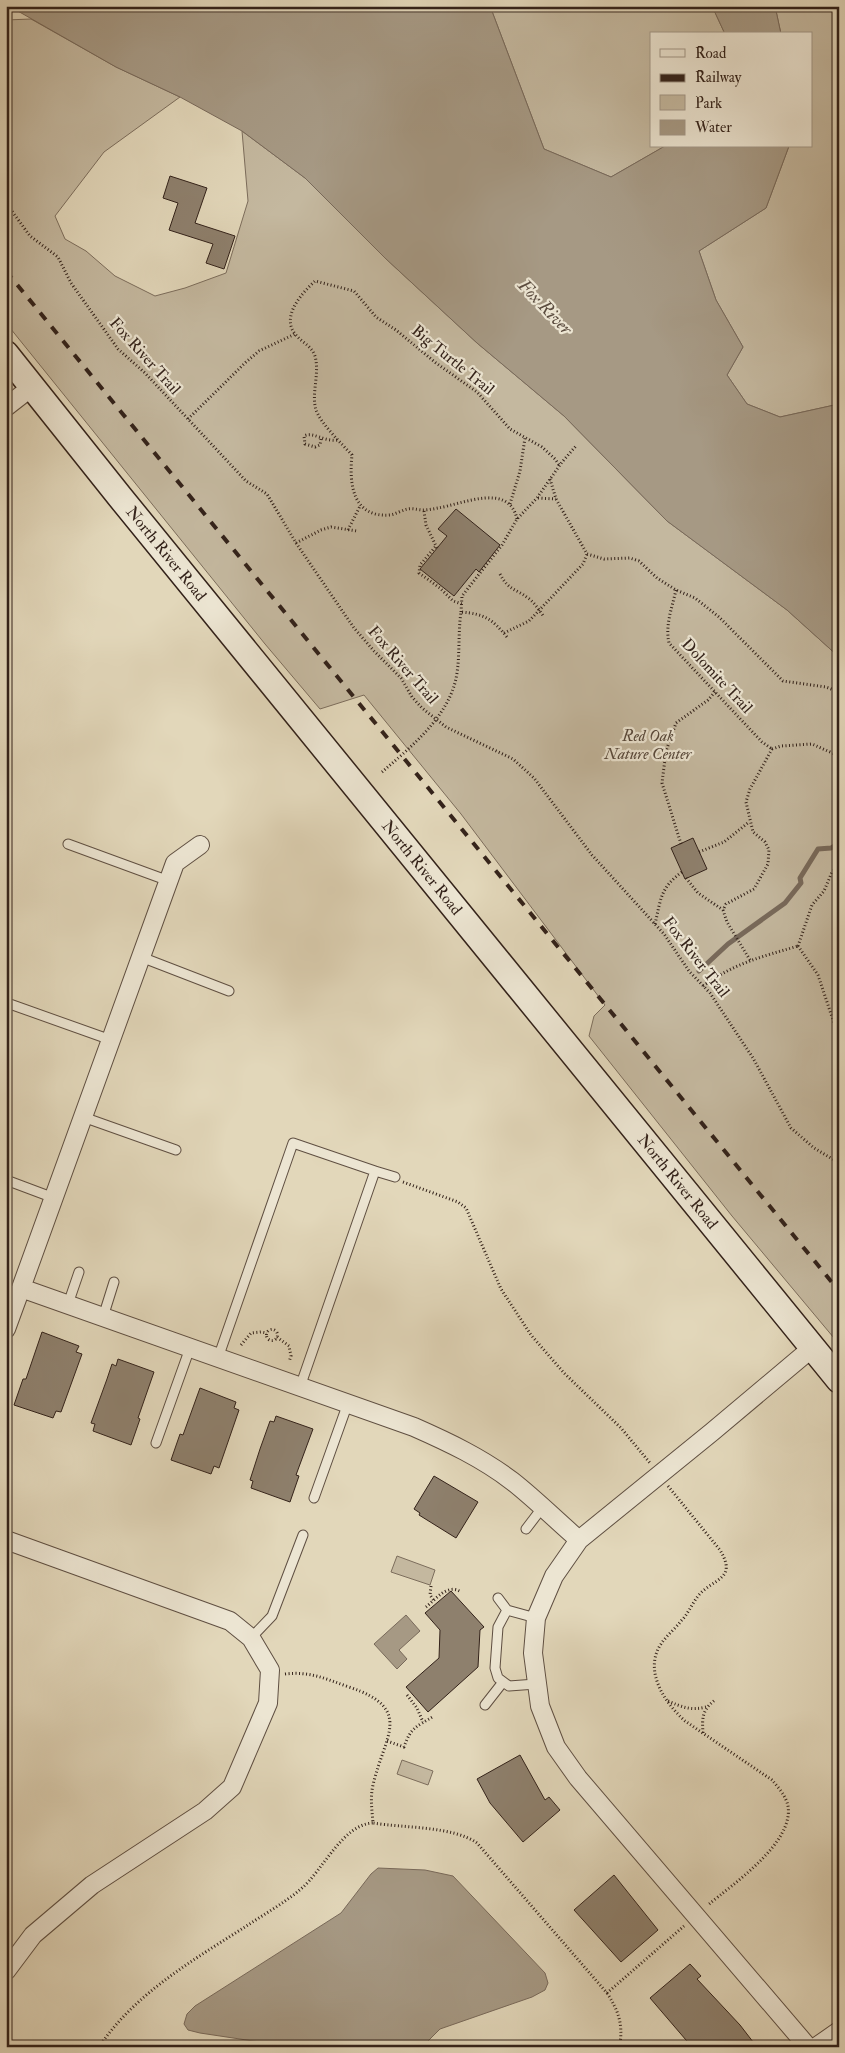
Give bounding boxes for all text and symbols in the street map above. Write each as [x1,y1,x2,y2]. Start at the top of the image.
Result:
legend [650,32,812,148]
text: Road [695,44,727,63]
text: Railway [695,68,742,87]
text: Park [695,94,722,113]
text: Water [694,118,732,137]
water label: Fox River [512,274,578,341]
street label: Fox River Trail [105,313,185,399]
street label: Big Turtle Trail [408,321,498,399]
street label: North River Road [122,502,211,605]
street label: Fox River Trail [364,622,442,708]
street label: Dolomite Trail [677,634,757,718]
park label: Red Oak Nature Center [604,726,693,764]
street label: North River Road [377,816,467,919]
street label: Fox River Trail [658,913,734,1001]
street label: North River Road [633,1130,722,1233]

